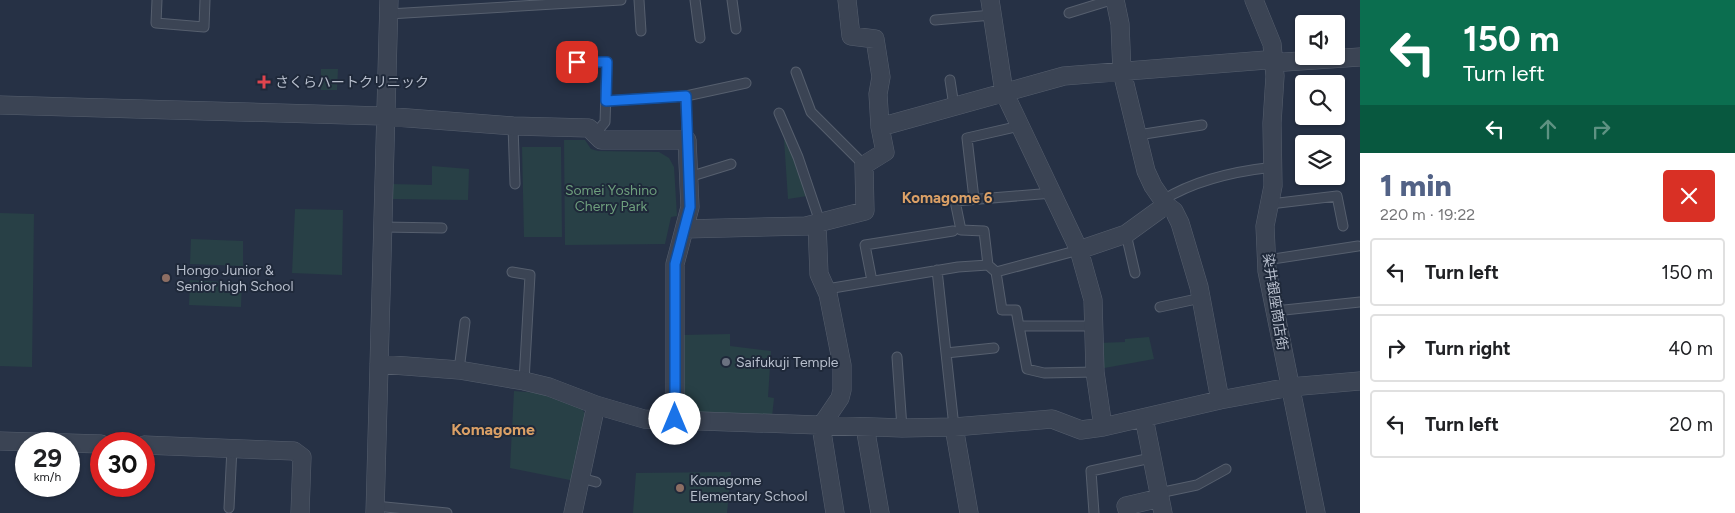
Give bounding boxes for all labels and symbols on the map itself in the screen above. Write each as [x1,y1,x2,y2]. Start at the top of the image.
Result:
pin [556,41,598,83]
place label: さくらハートクリニック [275,74,429,91]
marker: さくらハートクリニック [257,75,271,89]
park label: Somei Yoshino Cherry Park [565,182,657,215]
district label: Komagome 6 [902,189,993,207]
street label: 染井銀座商店街 [1259,252,1291,352]
place label: Hongo Junior & Senior high School [176,262,293,295]
marker: Hongo Junior & Senior high School [160,272,172,284]
place label: Saifukuji Temple [736,354,839,371]
marker: Saifukuji Temple [720,356,732,368]
position arrow [648,392,700,444]
district label: Komagome [451,420,535,439]
speed limit sign: 30 [90,432,155,497]
place label: Komagome Elementary School [690,472,808,505]
marker: Komagome Elementary School [674,482,686,494]

